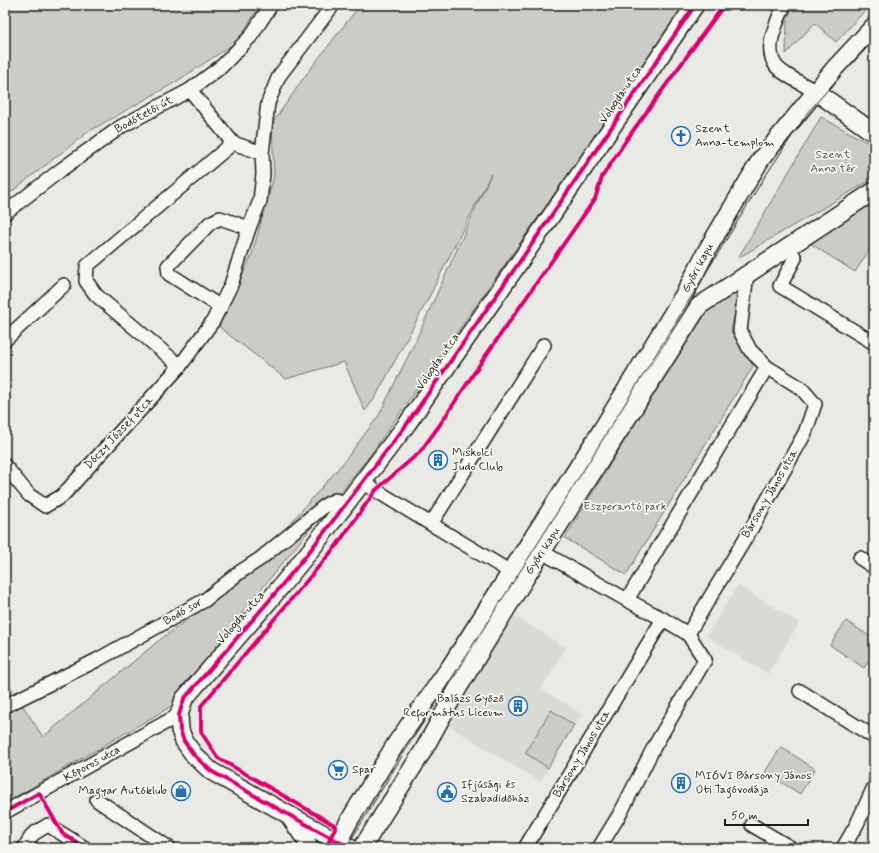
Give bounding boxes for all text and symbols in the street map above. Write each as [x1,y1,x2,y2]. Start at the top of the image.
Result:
street label: Vologda utca [596,63,646,127]
street label: Bodótetői út [112,92,176,138]
place label: Szent Anna-templom [695,121,775,151]
church icon: Szent Anna-templom [670,125,692,147]
park label: Szent Anna tér [810,147,856,177]
street label: Győri kapu [678,240,718,296]
street label: Vologda utca [413,330,464,394]
street label: Dóczy József utca [81,392,158,473]
place label: Miskolci Judo Club [452,445,503,475]
street label: Bársony János utca [738,446,802,541]
building icon: Miskolci Judo Club [427,449,449,471]
park label: Eszperantó park [583,499,667,515]
street label: Győri kapu [522,524,565,578]
street label: Vologda utca [213,588,269,648]
street label: Bodó sor [161,594,205,630]
place label: Balázs Győző Református Líceum [404,691,504,722]
building icon: Balázs Győző Református Líceum [507,695,529,717]
street label: Bársony János utca [549,706,615,801]
street label: Kőporos utca [61,742,123,786]
supermarket icon: Spar [327,759,349,781]
place label: Spar [352,762,376,778]
place label: MIÓVI Bársony János Úti Tagóvodája [695,768,812,799]
building icon: MIÓVI Bársony János Úti Tagóvodája [670,772,692,794]
place label: Ifjúsági és Szabadidőház [461,777,530,807]
shop icon: Magyar Autóklub [170,780,192,802]
public building icon: Ifjúsági és Szabadidőház [436,781,458,803]
place label: Magyar Autóklub [79,783,168,800]
scale bar [725,801,808,827]
text: 50 m [731,808,758,824]

